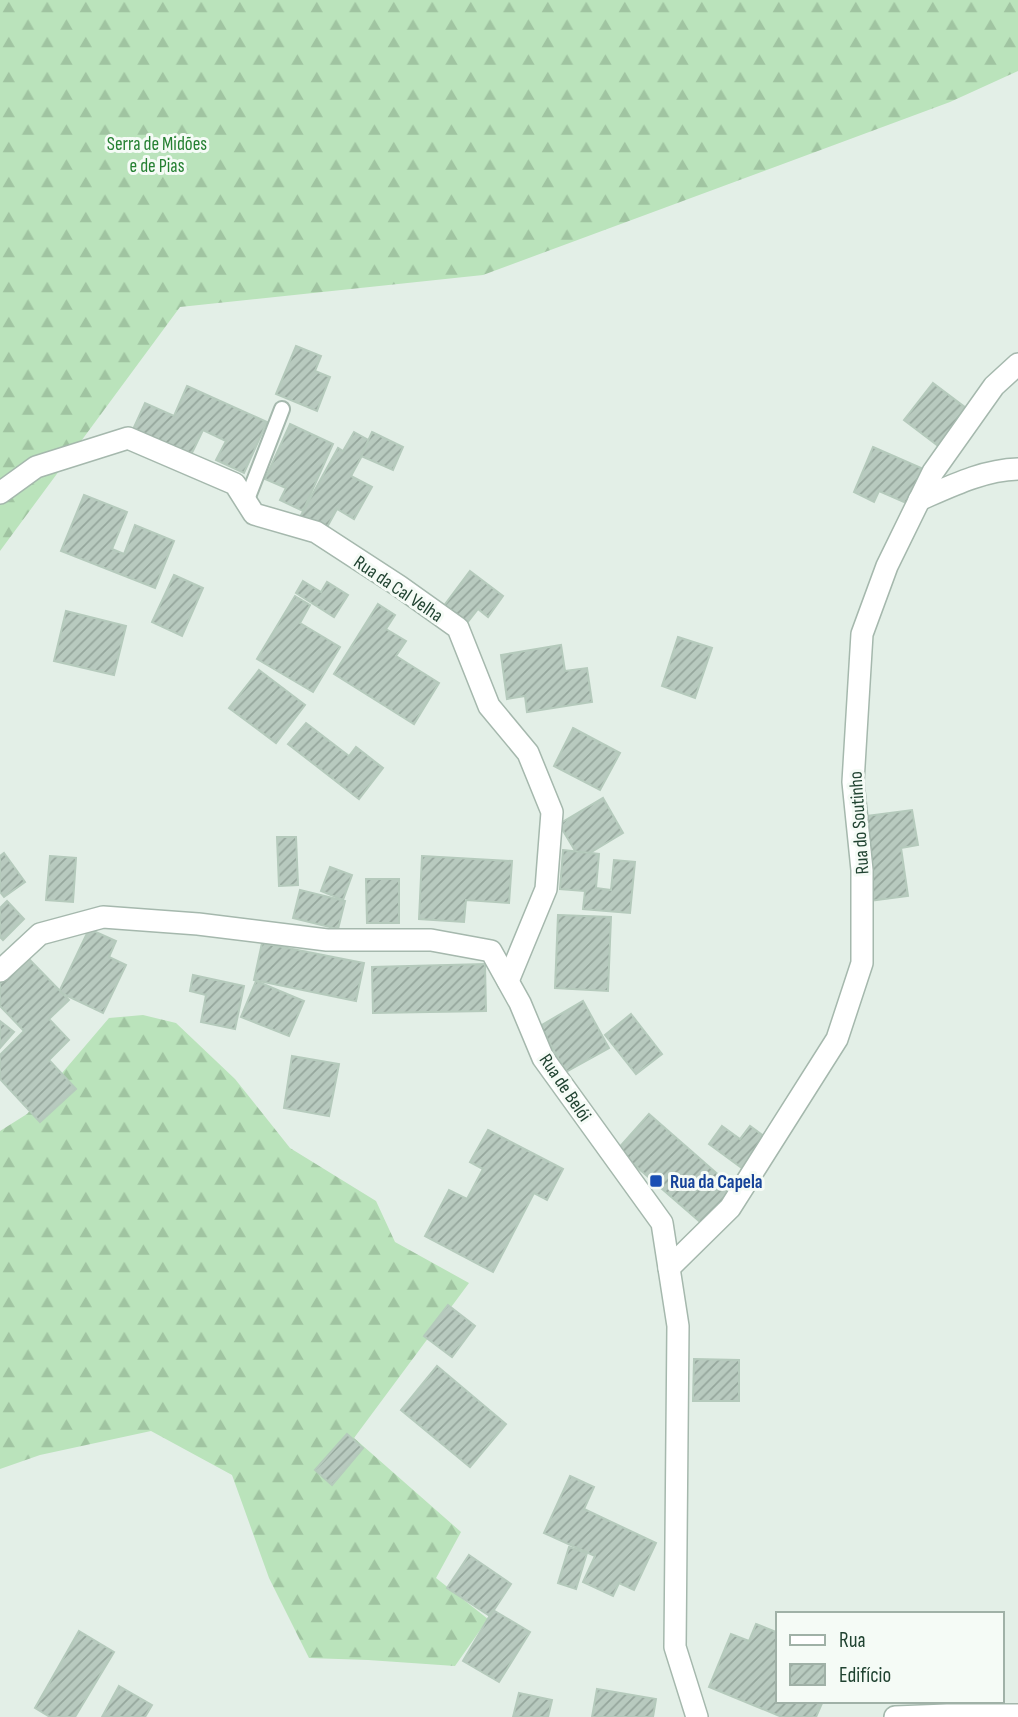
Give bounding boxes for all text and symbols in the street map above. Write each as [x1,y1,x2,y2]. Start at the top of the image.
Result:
park label: Serra de Midões e de Pias [107,133,207,178]
street label: Rua da Cal Velha [349,551,447,627]
street label: Rua do Soutinho [844,771,875,875]
street label: Rua de Belói [534,1050,596,1126]
place label: Rua da Capela [670,1171,763,1194]
marker: Rua da Capela [648,1173,664,1189]
legend [776,1612,1004,1703]
text: Rua [839,1628,866,1653]
text: Edifício [839,1663,891,1688]

